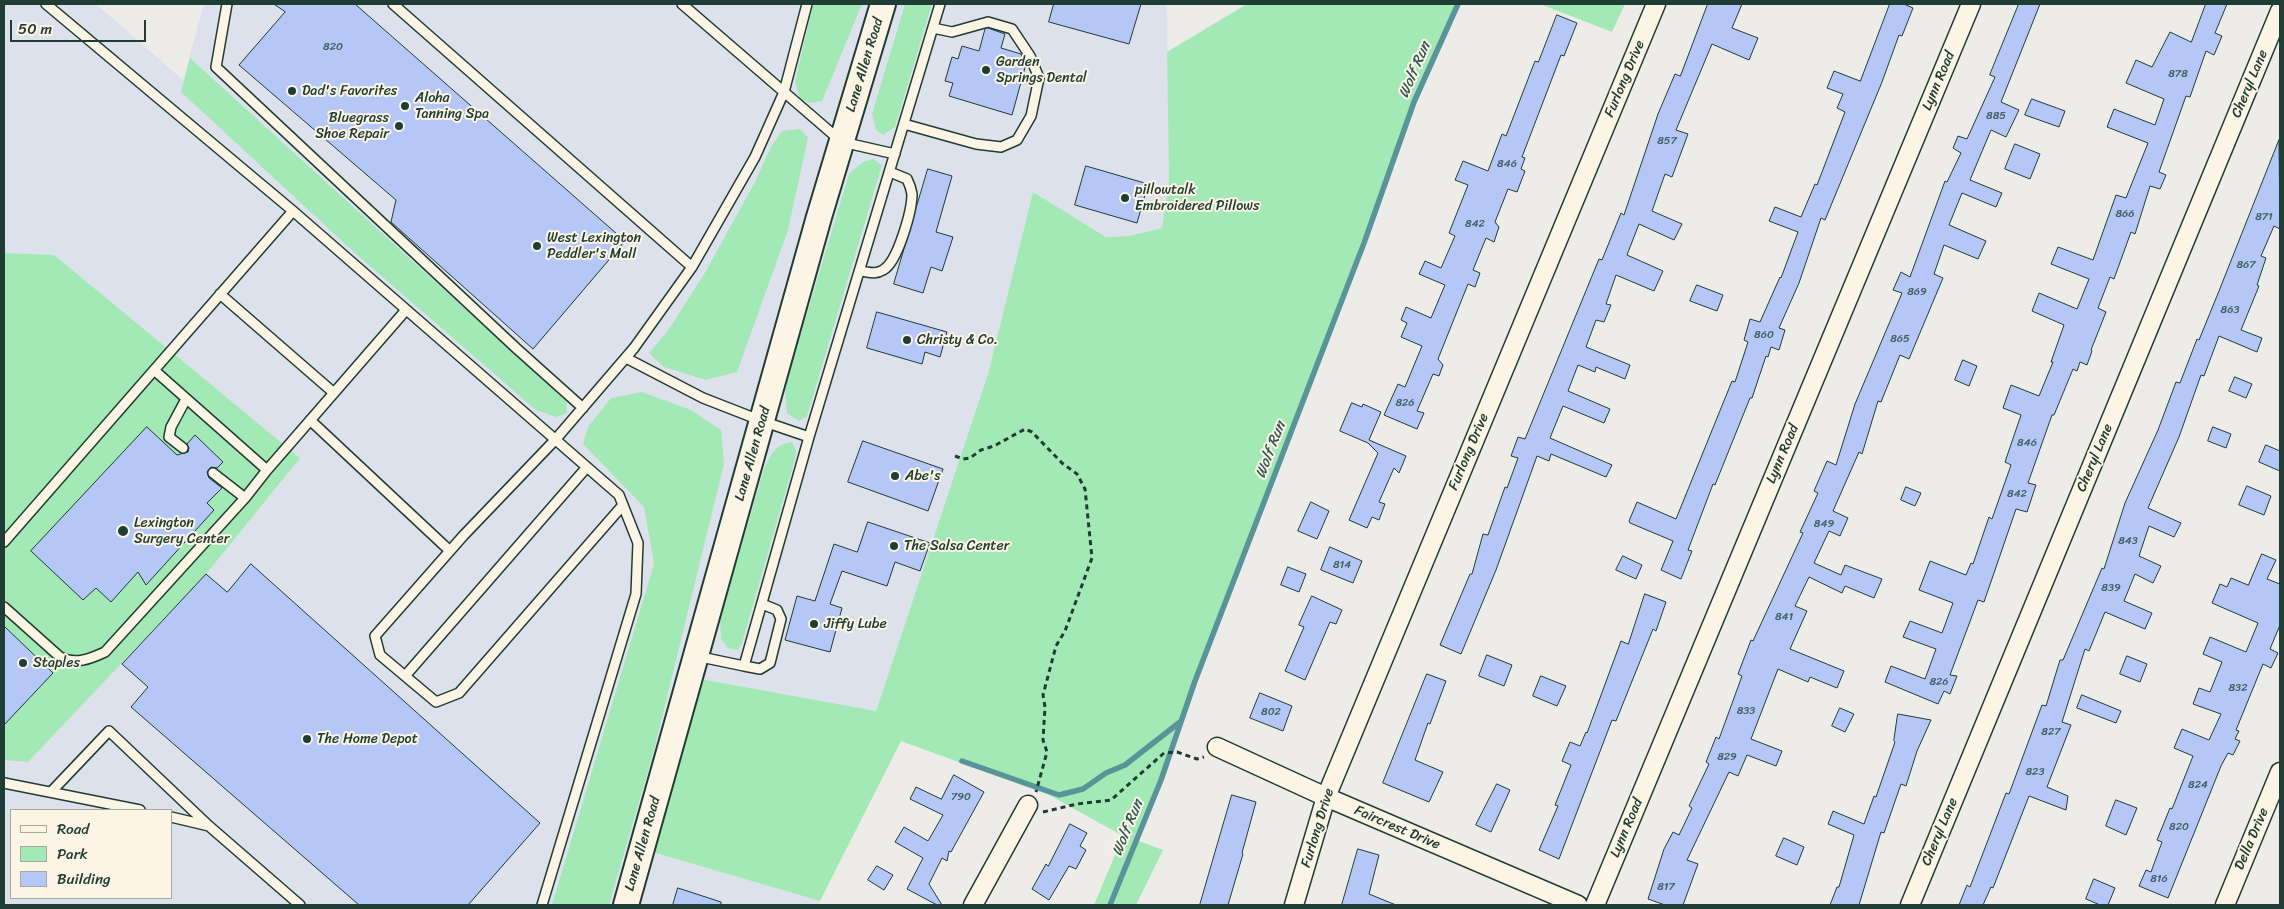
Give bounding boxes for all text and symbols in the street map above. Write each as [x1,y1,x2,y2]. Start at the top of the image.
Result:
scale bar [12,10,149,42]
text: 50 m [18,16,52,42]
street label: Lane Allen Road [843,16,887,114]
street label: Furlong Drive [1601,38,1649,120]
water label: Wolf Run [1395,39,1435,101]
house number: 820 [323,40,343,54]
street label: Cheryl Lane [2228,48,2272,120]
street label: Lynn Road [1919,49,1959,113]
place label: Garden Springs Dental [996,54,1087,86]
marker: Garden Springs Dental [980,64,992,76]
house number: 878 [2168,67,2188,81]
place label: Dad's Favorites [302,83,397,99]
marker: Dad's Favorites [286,85,298,97]
place label: Aloha Tanning Spa [415,90,489,122]
marker: Aloha Tanning Spa [399,100,411,112]
house number: 885 [1986,109,2006,123]
place label: Bluegrass Shoe Repair [315,110,389,142]
marker: Bluegrass Shoe Repair [393,120,405,132]
house number: 857 [1657,134,1677,148]
house number: 846 [1497,157,1517,171]
place label: pillowtalk Embroidered Pillows [1135,182,1259,214]
marker: pillowtalk Embroidered Pillows [1119,192,1131,204]
house number: 866 [2115,207,2135,221]
house number: 871 [2255,210,2273,224]
house number: 842 [1465,217,1485,231]
place label: West Lexington Peddler's Mall [547,230,641,262]
marker: West Lexington Peddler's Mall [531,240,543,252]
house number: 867 [2236,258,2256,272]
house number: 869 [1907,285,1927,299]
house number: 863 [2221,303,2239,317]
house number: 860 [1754,328,1774,342]
place label: Christy & Co. [917,332,998,348]
house number: 865 [1890,332,1910,346]
marker: Christy & Co. [901,334,913,346]
house number: 826 [1395,396,1415,410]
street label: Lane Allen Road [731,405,775,503]
street label: Furlong Drive [1445,411,1493,493]
water label: Wolf Run [1252,419,1290,481]
street label: Lynn Road [1763,422,1803,486]
street label: Cheryl Lane [2073,422,2117,494]
house number: 846 [2017,436,2037,450]
place label: Abe's [905,468,941,484]
marker: Abe's [889,470,901,482]
house number: 842 [2007,487,2027,501]
place label: Lexington Surgery Center [134,515,229,548]
house number: 849 [1814,517,1834,531]
marker: Lexington Surgery Center [116,524,130,538]
house number: 843 [2118,534,2138,548]
place label: The Salsa Center [904,538,1009,554]
marker: The Salsa Center [888,540,900,552]
house number: 814 [1333,558,1351,572]
house number: 839 [2101,581,2121,595]
house number: 841 [1775,610,1793,624]
place label: Jiffy Lube [824,616,887,632]
marker: Jiffy Lube [808,618,820,630]
place label: Staples [33,655,80,671]
marker: Staples [17,657,29,669]
house number: 826 [1929,675,1949,689]
house number: 832 [2228,681,2248,695]
house number: 833 [1737,704,1755,718]
house number: 802 [1261,705,1281,719]
house number: 827 [2041,725,2061,739]
place label: The Home Depot [317,731,418,747]
marker: The Home Depot [301,733,313,745]
house number: 829 [1717,750,1737,764]
house number: 823 [2025,765,2045,779]
house number: 824 [2188,778,2208,792]
street label: Furlong Drive [1298,786,1338,870]
house number: 790 [951,790,971,804]
street label: Lane Allen Road [621,795,665,893]
street label: Lynn Road [1607,796,1647,860]
street label: Cheryl Lane [1918,796,1962,868]
water label: Wolf Run [1109,797,1147,859]
street label: Faircrest Drive [1352,802,1442,854]
street label: Della Drive [2231,805,2273,873]
legend [10,809,172,899]
text: Road [57,816,89,842]
house number: 820 [2169,820,2189,834]
text: Park [57,841,88,867]
text: Building [57,866,111,892]
house number: 816 [2150,872,2168,886]
house number: 817 [1657,880,1675,894]

